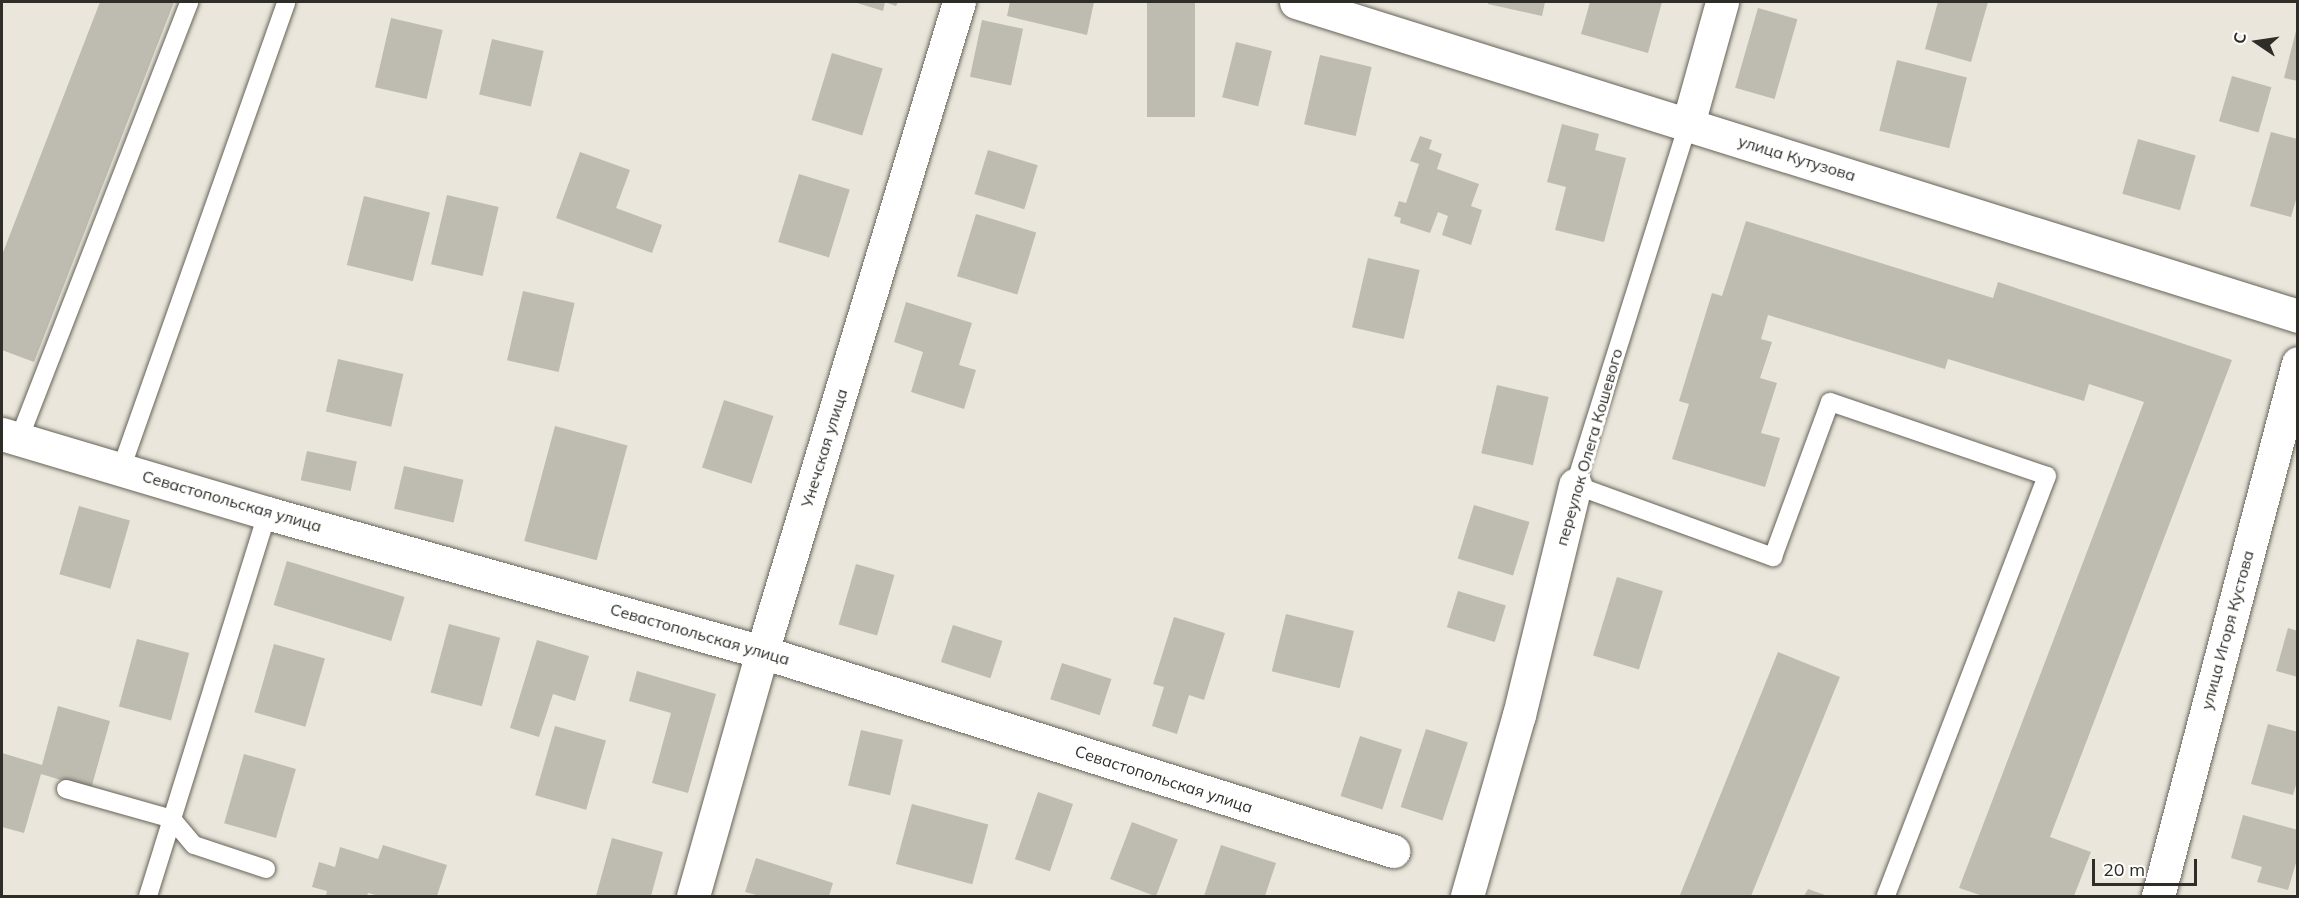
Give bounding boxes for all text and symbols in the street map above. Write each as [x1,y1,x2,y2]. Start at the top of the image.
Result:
north arrow [2227,12,2287,72]
text: С [2228,30,2250,46]
street label: улица Кутузова [1736,131,1858,185]
street label: переулок Олега Кошевого [1552,346,1626,548]
street label: Унечская улица [797,386,851,510]
street label: Севастопольская улица [140,466,324,536]
street label: улица Игоря Кустова [2197,548,2257,712]
street label: Севастопольская улица [608,599,792,669]
street label: Севастопольская улица [1073,741,1255,817]
scale bar [2095,847,2200,885]
text: 20 m [2103,858,2145,881]

